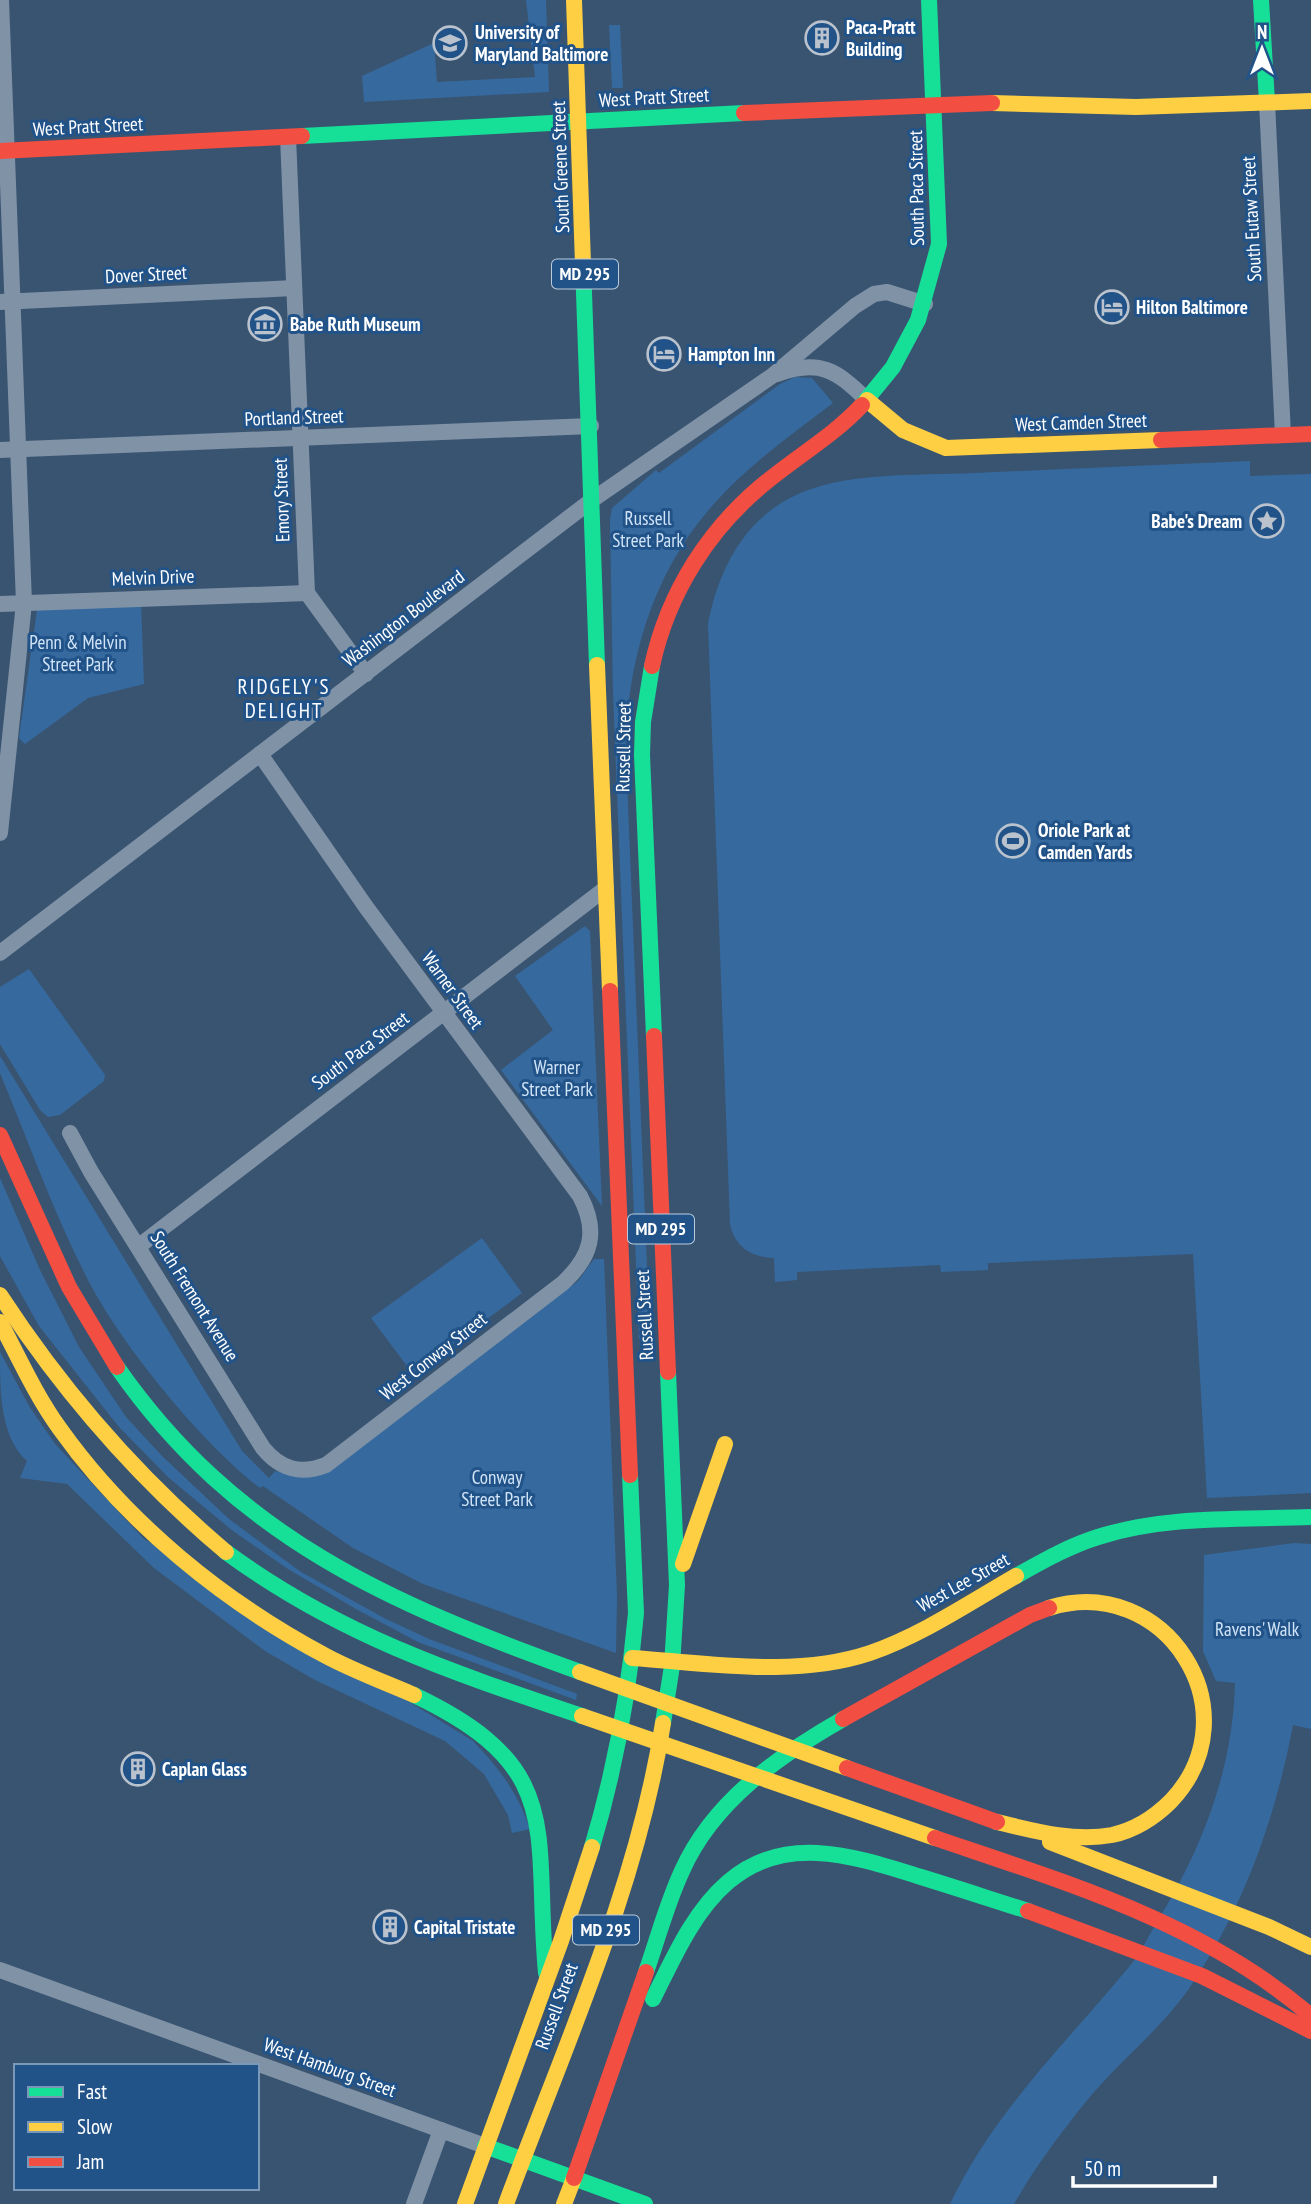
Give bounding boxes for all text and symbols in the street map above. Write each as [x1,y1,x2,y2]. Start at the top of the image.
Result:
north arrow [1227,14,1297,84]
place label: Paca-Pratt Building [846,15,916,61]
building icon: Paca-Pratt Building [803,19,841,57]
place label: University of Maryland Baltimore [475,20,608,66]
text: N [1257,20,1267,44]
school or university icon: University of Maryland Baltimore [431,24,469,62]
street label: West Pratt Street [598,82,710,112]
street label: South Greene Street [546,100,574,233]
street label: West Pratt Street [32,111,144,141]
street label: South Paca Street [903,129,929,246]
street label: South Eutaw Street [1236,155,1266,282]
street label: Dover Street [105,260,188,288]
road number: MD 295 [552,260,618,288]
hotel icon: Hilton Baltimore [1093,288,1131,326]
place label: Hilton Baltimore [1136,295,1248,319]
museum icon: Babe Ruth Museum [246,305,284,343]
place label: Babe Ruth Museum [290,312,421,336]
hotel icon: Hampton Inn [645,335,683,373]
place label: Hampton Inn [688,342,775,366]
street label: Portland Street [244,403,345,431]
street label: West Camden Street [1015,408,1148,436]
street label: Emory Street [268,457,294,542]
place icon: Babe's Dream [1248,502,1286,540]
park label: Russell Street Park [612,506,684,552]
place label: Babe's Dream [1151,509,1242,533]
street label: Melvin Drive [111,564,195,590]
street label: Washington Boulevard [337,564,469,672]
park label: Penn & Melvin Street Park [29,630,127,676]
district label: RIDGELY'S DELIGHT [237,673,331,724]
street label: Russell Street [610,701,636,792]
place label: Oriole Park at Camden Yards [1038,818,1133,864]
sports icon: Oriole Park at Camden Yards [994,822,1032,860]
street label: Warner Street [417,947,490,1034]
street label: South Paca Street [307,1005,414,1094]
park label: Warner Street Park [521,1055,593,1101]
road number: MD 295 [628,1214,694,1244]
street label: South Fremont Avenue [145,1227,245,1366]
street label: Russell Street [630,1269,658,1361]
street label: West Conway Street [375,1306,492,1405]
park label: Conway Street Park [461,1465,533,1511]
street label: West Lee Street [913,1547,1014,1617]
park label: Ravens' Walk [1215,1617,1300,1641]
building icon: Caplan Glass [119,1750,157,1788]
place label: Caplan Glass [162,1757,247,1781]
building icon: Capital Tristate [371,1908,409,1946]
place label: Capital Tristate [414,1915,515,1939]
road number: MD 295 [573,1916,639,1944]
street label: Russell Street [529,1959,583,2053]
street label: West Hamburg Street [261,2032,400,2102]
legend [14,2064,259,2190]
text: Fast [77,2078,107,2105]
text: Slow [77,2113,113,2140]
scale bar [1073,2144,1215,2188]
text: Jam [76,2148,104,2175]
text: 50 m [1084,2155,1121,2182]

